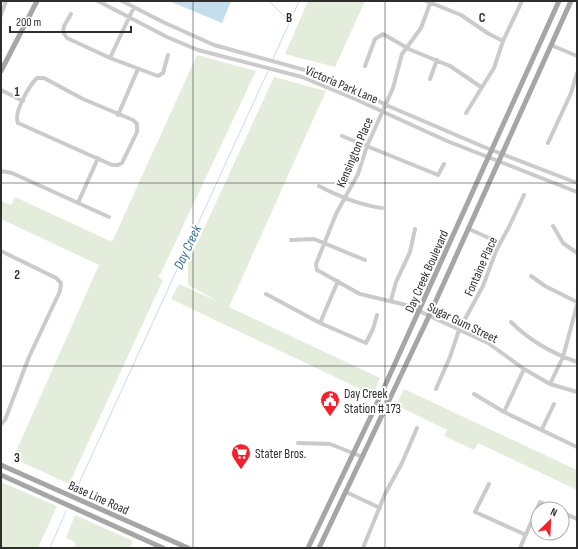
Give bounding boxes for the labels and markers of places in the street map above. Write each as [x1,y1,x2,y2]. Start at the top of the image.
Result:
place label: Day Creek Station # 173 [344,386,401,417]
public building icon: Day Creek Station # 173 [319,389,341,417]
supermarket icon: Stater Bros. [230,442,252,470]
place label: Stater Bros. [255,446,306,462]

